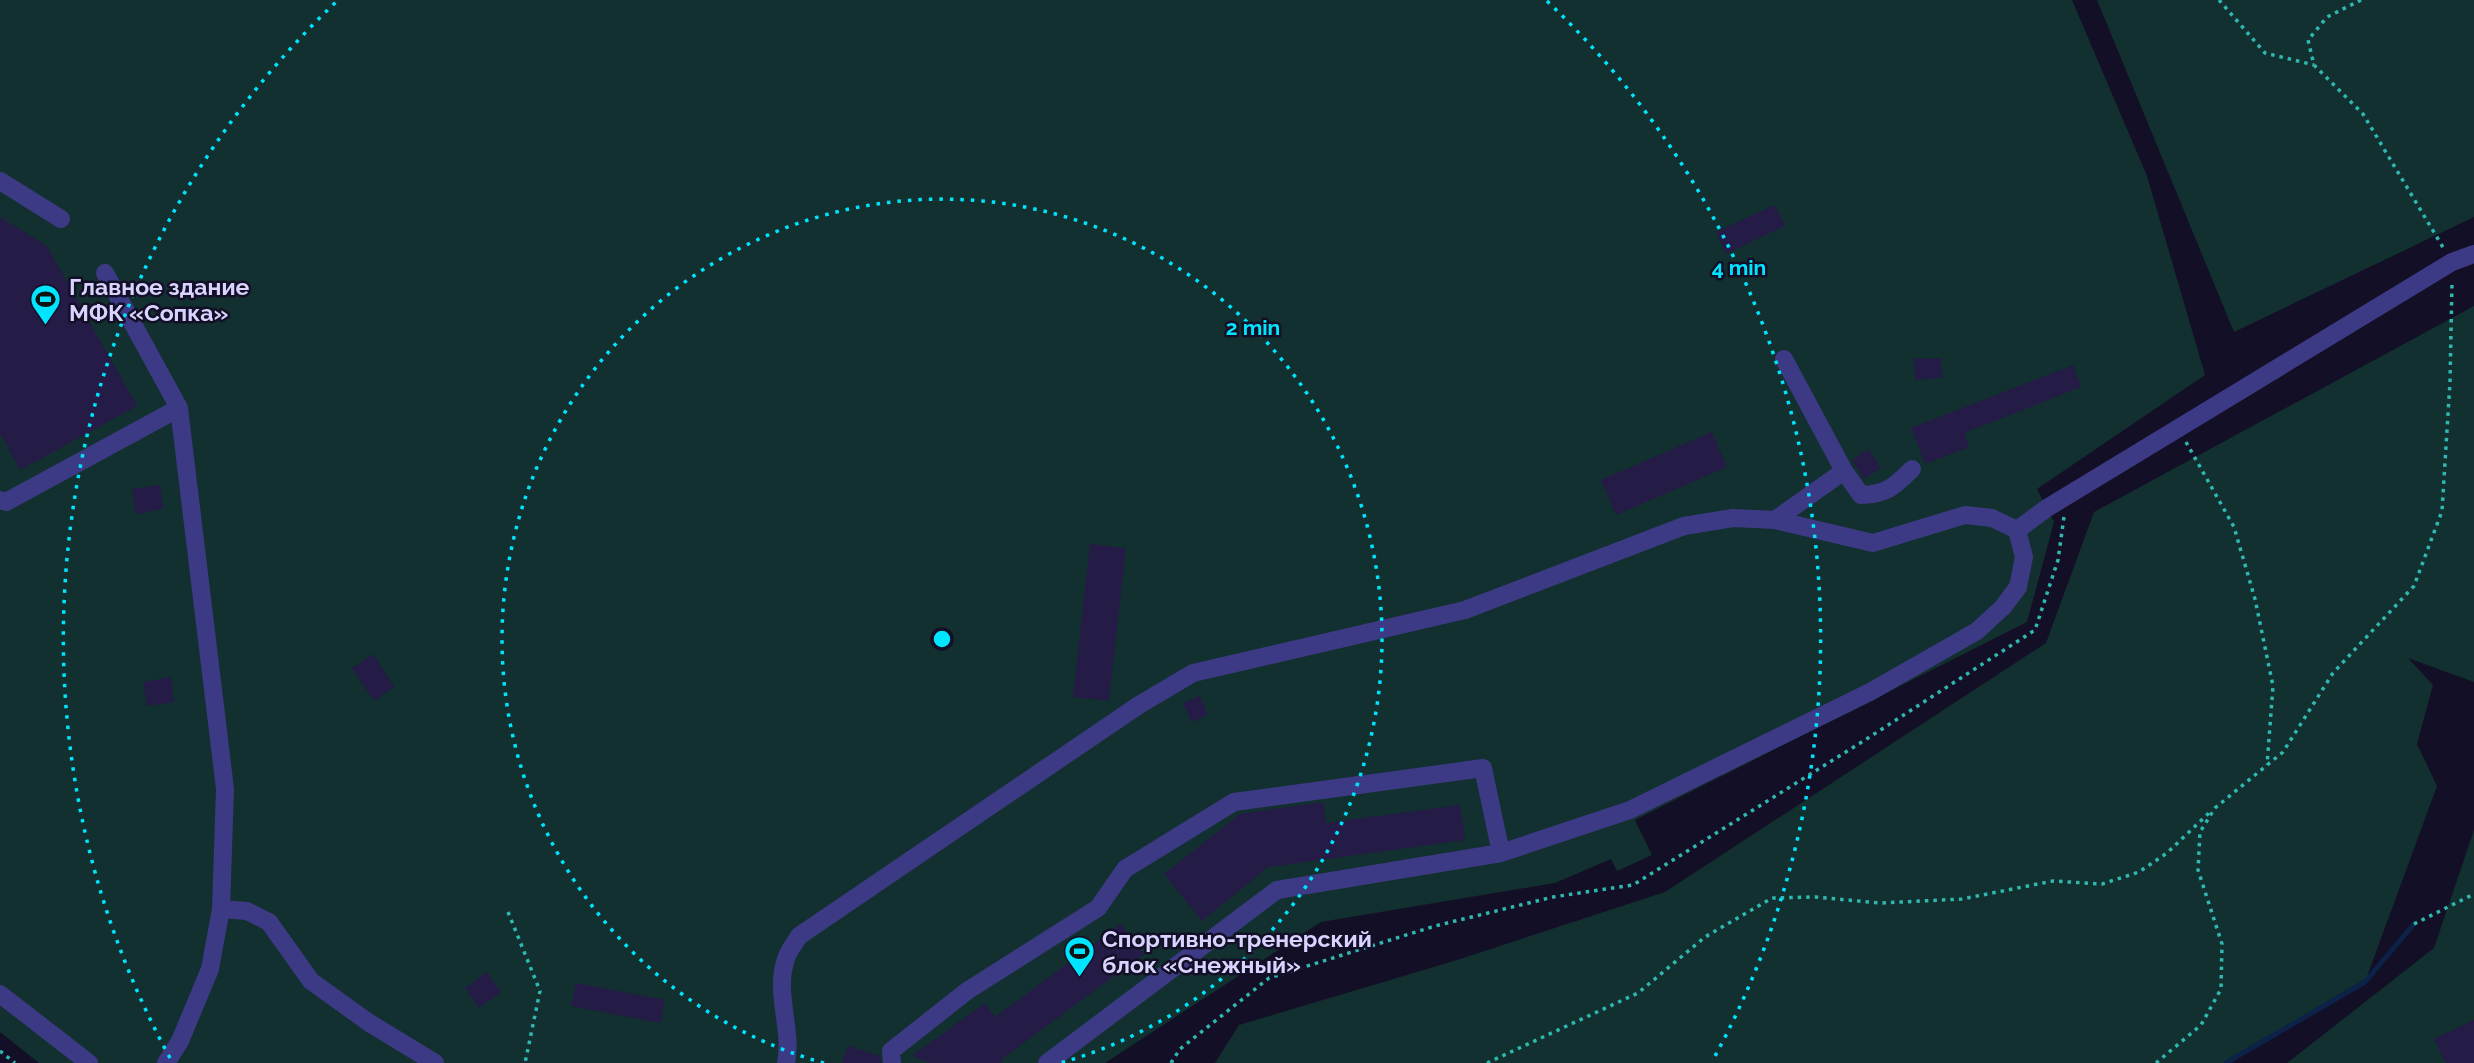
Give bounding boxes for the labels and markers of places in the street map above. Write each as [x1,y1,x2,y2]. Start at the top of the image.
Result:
place label: Главное здание МФК «Сопка» [69,273,249,326]
sports icon: Главное здание МФК «Сопка» [29,282,63,326]
centre of rings [930,627,954,651]
place label: Спортивно-тренерский блок «Снежный» [1102,925,1372,978]
sports icon: Спортивно-тренерский блок «Снежный» [1062,934,1096,978]

